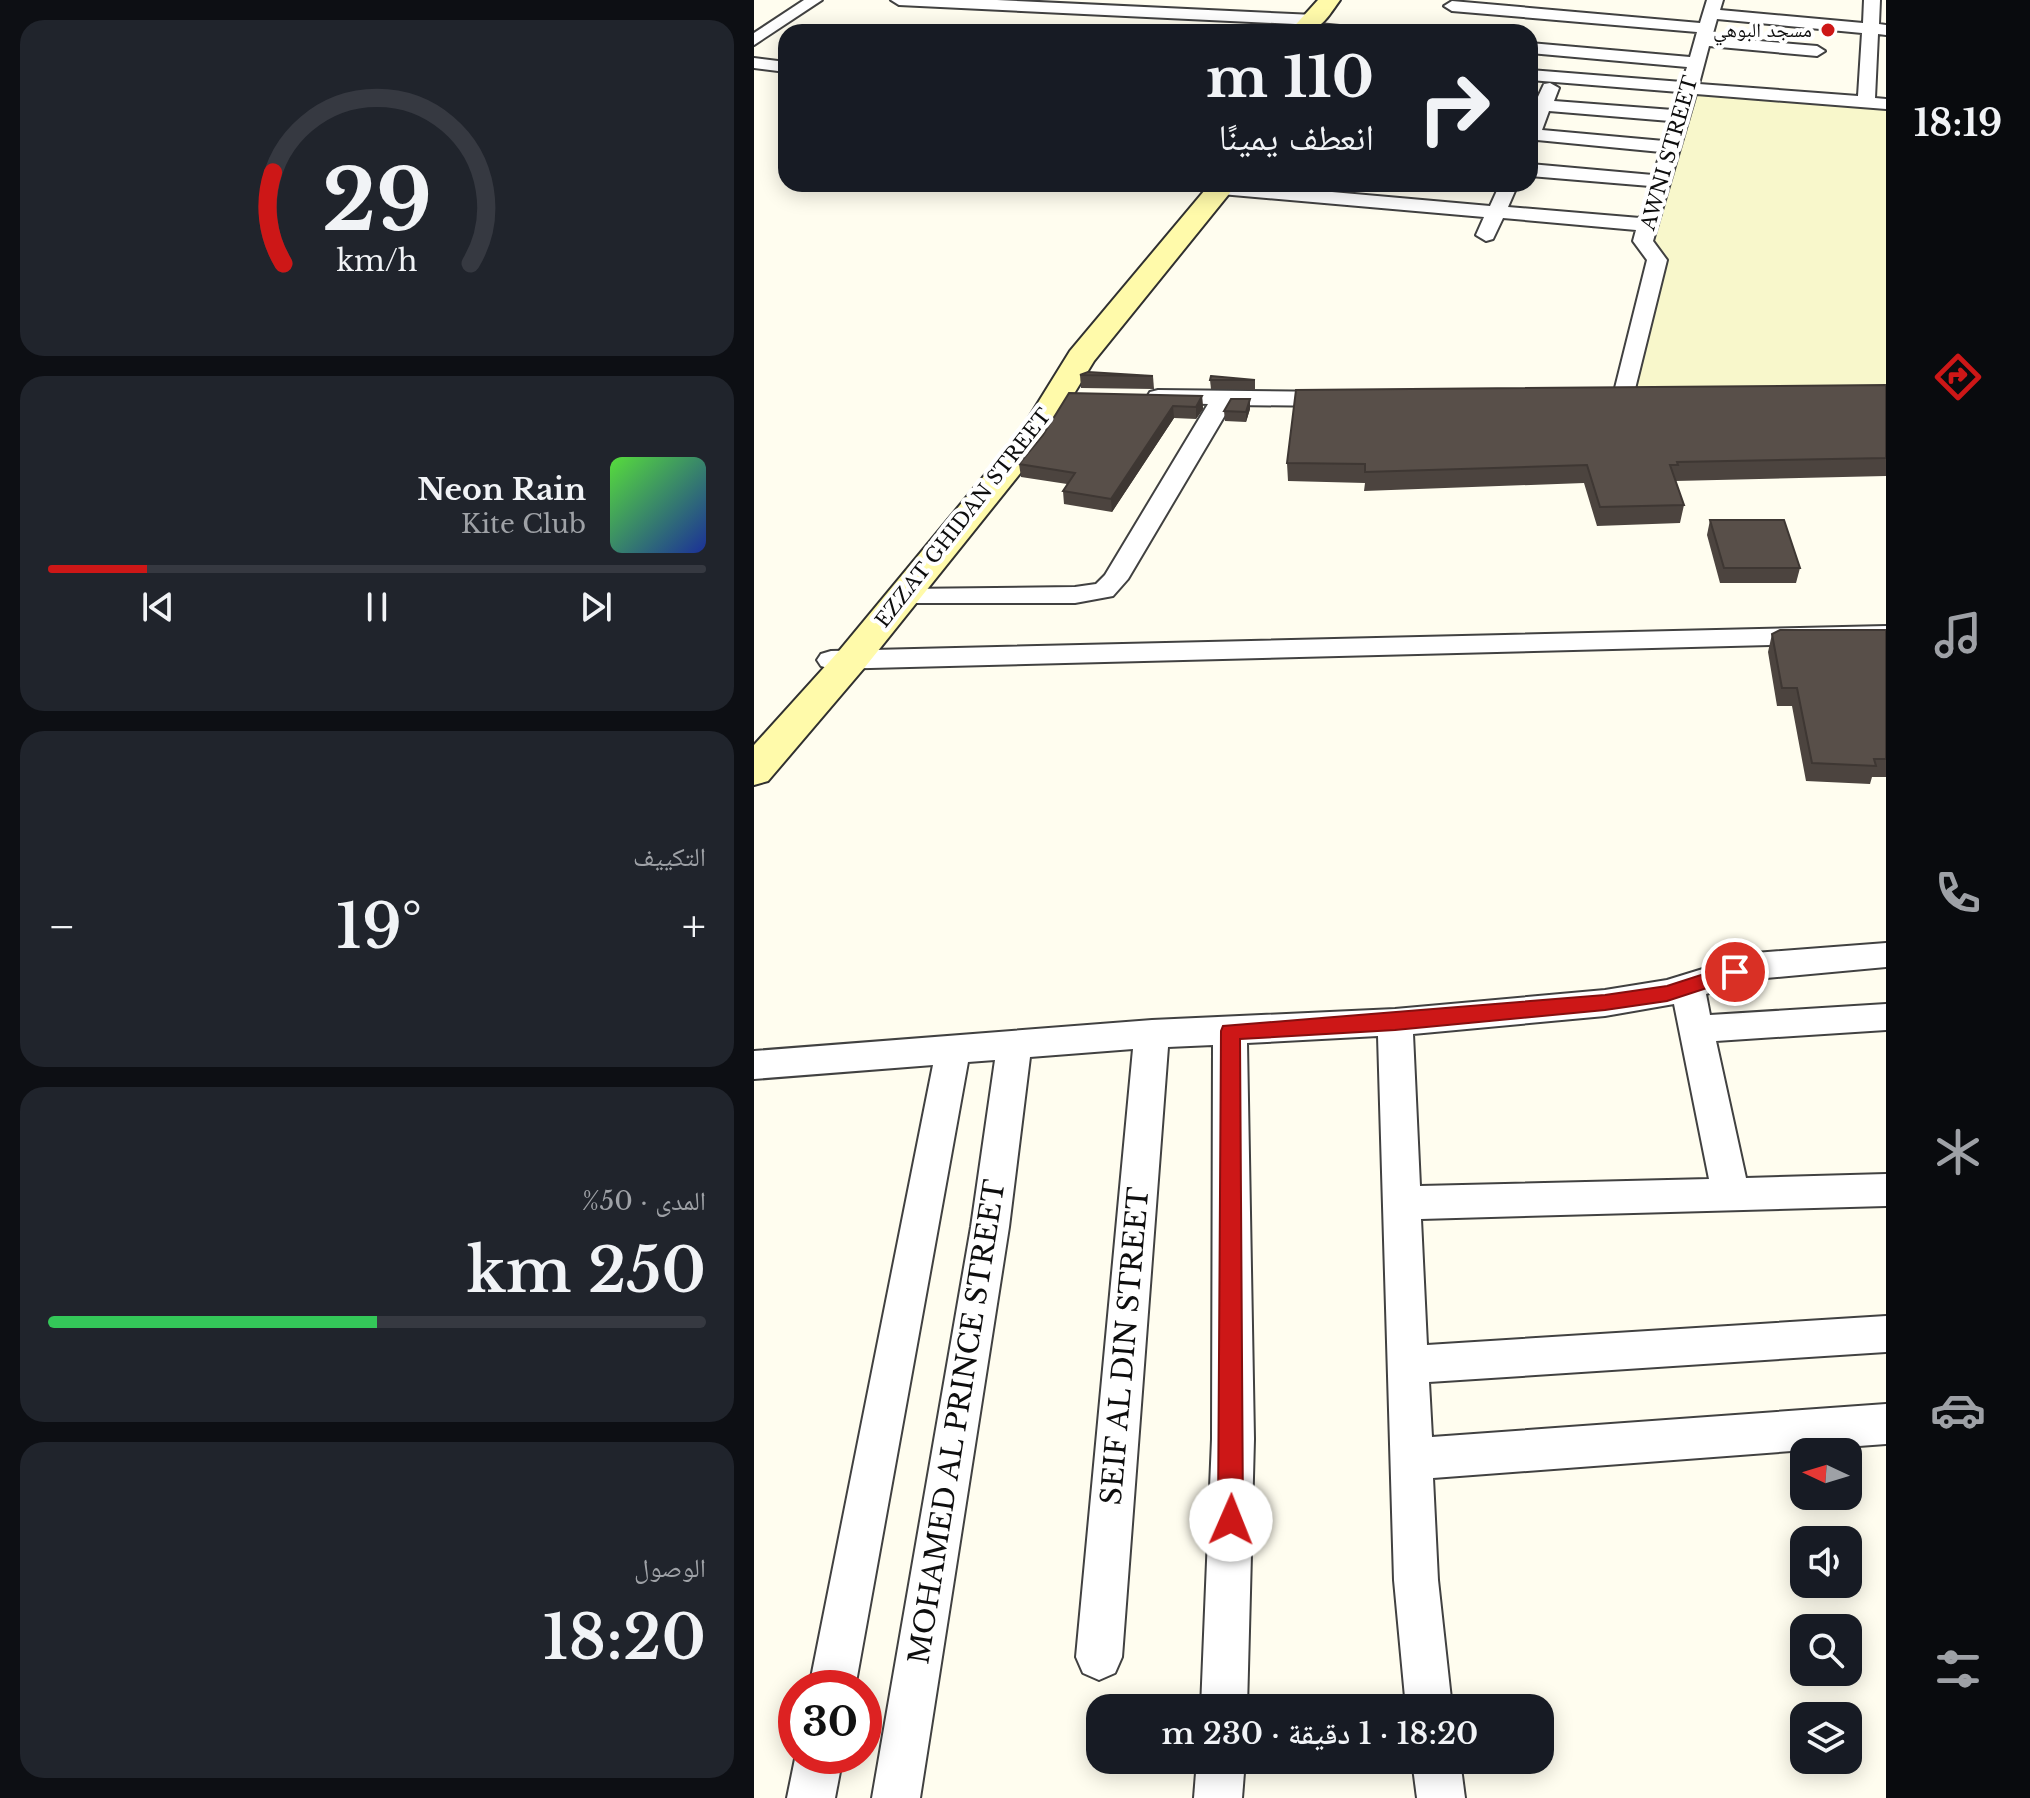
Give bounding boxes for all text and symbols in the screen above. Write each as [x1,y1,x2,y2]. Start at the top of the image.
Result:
place label: مسجد البوهي [1713,18,1812,46]
marker: مسجد البوهي [1819,21,1837,39]
text: 110 m [1206,43,1374,112]
icon: right [1402,56,1506,160]
street label: AWNI STREET [1635,73,1702,234]
text: 18:19 [1914,101,2002,146]
text: انعطف يمينًا [1218,115,1374,160]
text: 29 [322,148,432,251]
text: km/h [336,243,418,279]
icon: directions [1930,349,1986,405]
street label: EZZAT GHIDAN STREET [870,404,1056,632]
text: Neon Rain [417,471,586,508]
text: Kite Club [461,508,586,540]
icon: previous [136,585,180,629]
icon: pause [355,585,399,629]
icon: next [574,585,618,629]
icon: music [1930,607,1986,663]
text: التكييف [633,841,706,873]
icon: phone [1930,865,1986,921]
text: 19° [336,890,422,964]
text: − [48,899,76,954]
text: + [682,899,706,954]
pin [1701,938,1769,1006]
icon: arrive [1713,950,1757,994]
icon: climate [1930,1124,1986,1180]
street label: MOHAMED AL PRINCE STREET [901,1177,1013,1667]
text: المدى · 50% [582,1185,706,1217]
street label: SEIF AL DIN STREET [1094,1185,1156,1506]
text: 250 km [467,1234,706,1308]
icon: car [1930,1382,1986,1438]
north arrow [1790,1438,1862,1510]
map controls [1790,1438,1862,1774]
position arrow [1189,1478,1273,1562]
button: sound [1790,1526,1862,1598]
text: الوصول [634,1552,706,1584]
text: 18:20 [542,1601,706,1675]
button: search [1790,1614,1862,1686]
icon: filters [1930,1641,1986,1697]
speed limit sign: 30 [778,1670,882,1774]
button: layers [1790,1702,1862,1774]
text: 18:20 · 1 دقيقة · 230 m [1162,1715,1478,1752]

